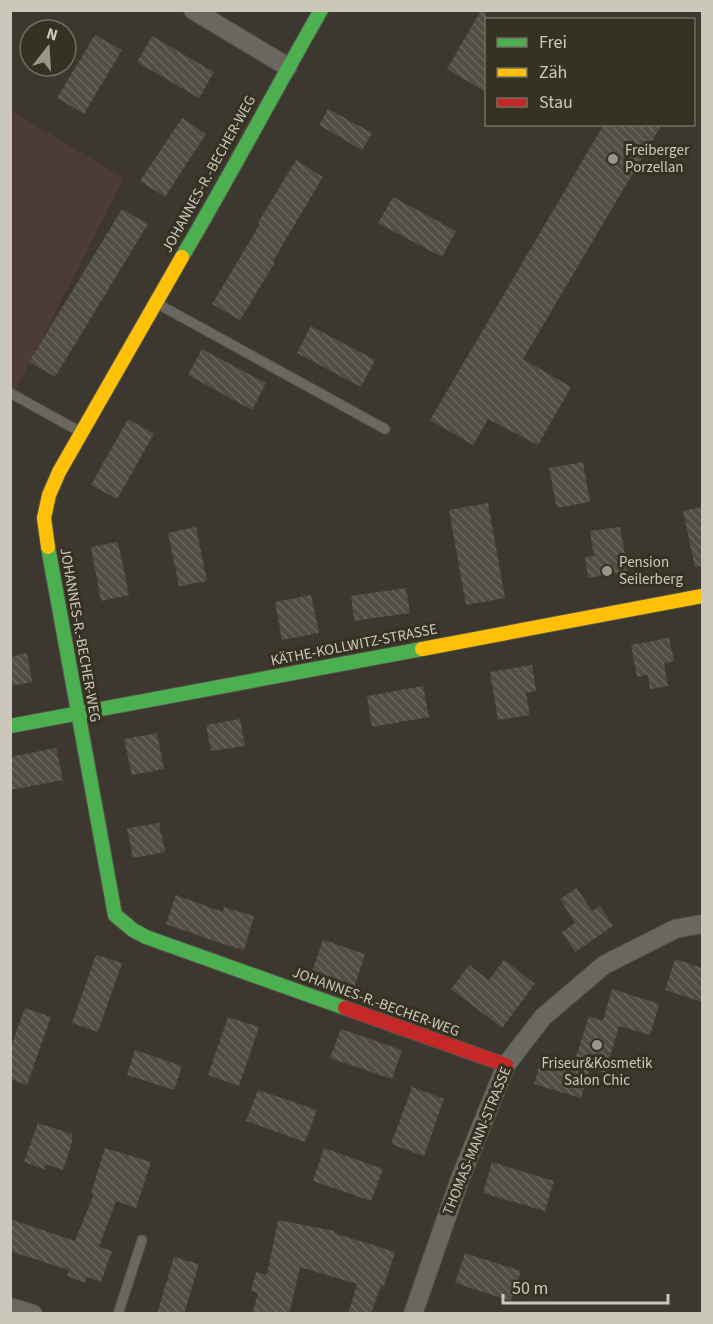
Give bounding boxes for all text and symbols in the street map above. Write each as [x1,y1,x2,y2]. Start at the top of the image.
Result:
north arrow [18,18,78,78]
legend [485,18,695,126]
text: N [44,23,60,47]
text: Frei [539,30,567,55]
text: Zäh [539,60,567,85]
text: Stau [539,90,573,115]
street label: JOHANNES-R.-BECHER-WEG [157,92,261,256]
place label: Freiberger Porzellan [625,140,690,178]
marker: Freiberger Porzellan [606,152,620,166]
street label: JOHANNES-R.-BECHER-WEG [54,546,106,724]
place label: Pension Seilerberg [619,552,683,590]
marker: Pension Seilerberg [600,564,614,578]
street label: KÄTHE-KOLLWITZ-STRASSE [269,619,439,671]
street label: JOHANNES-R.-BECHER-WEG [289,962,463,1042]
marker: Friseur&Kosmetik Salon Chic [590,1038,604,1052]
place label: Friseur&Kosmetik Salon Chic [541,1053,653,1091]
street label: THOMAS-MANN-STRASSE [438,1063,516,1218]
scale bar [503,1267,668,1305]
text: 50 m [512,1276,548,1301]

